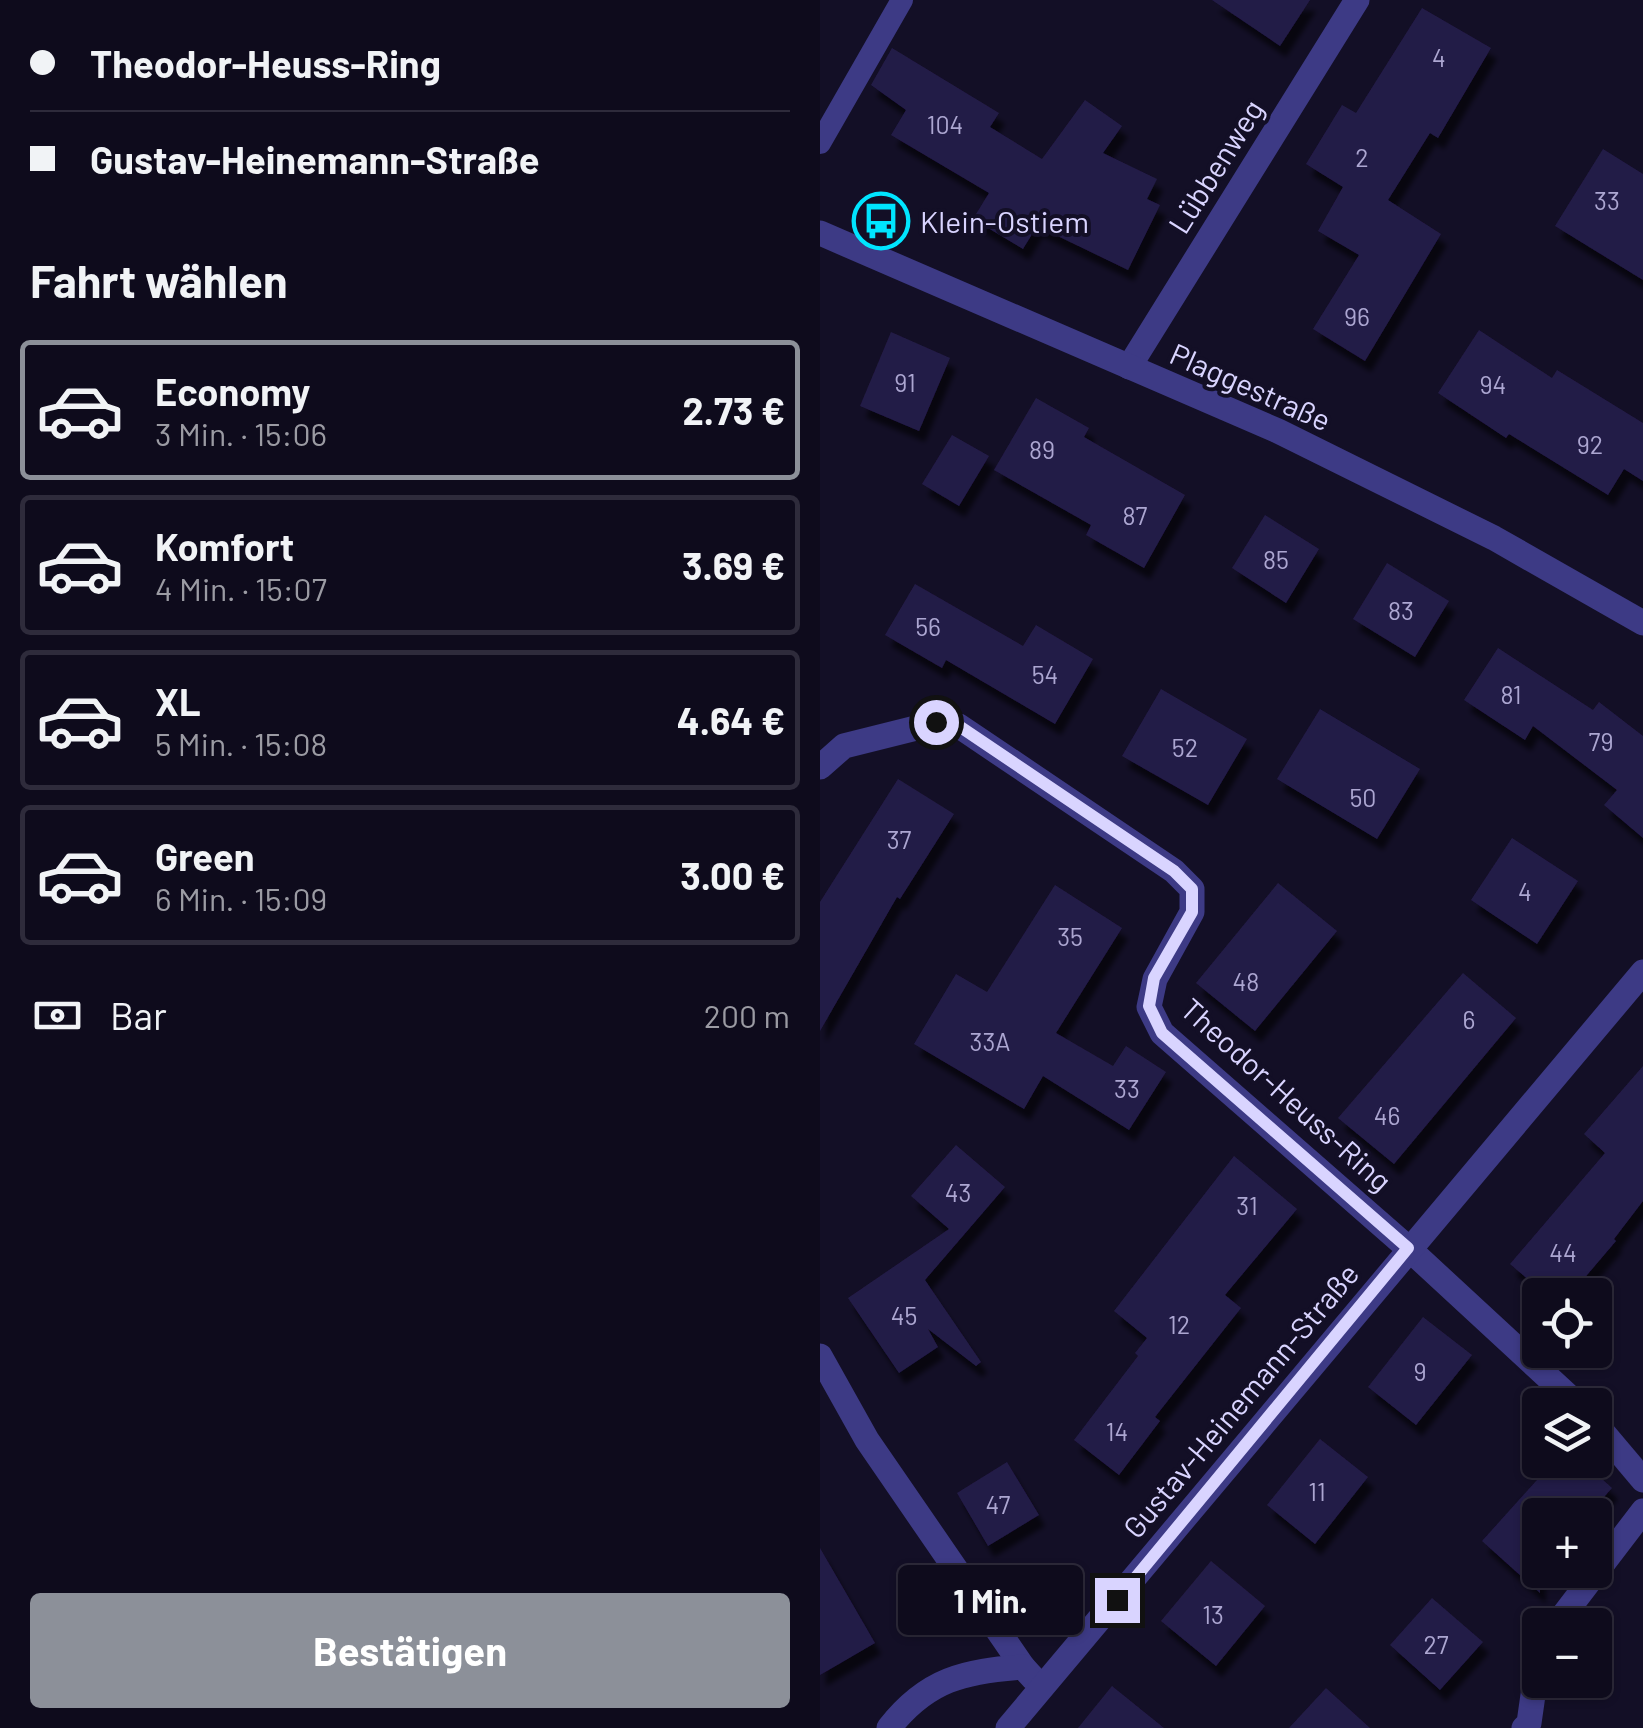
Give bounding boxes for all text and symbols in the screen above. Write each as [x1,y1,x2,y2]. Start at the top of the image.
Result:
text: Theodor-Heuss-Ring [90,40,441,86]
house number: 4 [1432,42,1446,72]
street label: Lübbenweg [1160,93,1270,239]
house number: 104 [927,109,963,139]
text: Gustav-Heinemann-Straße [90,136,540,182]
house number: 2 [1355,142,1369,172]
house number: 33 [1594,185,1620,215]
bus stop icon: Klein-Ostiem [851,191,911,251]
place label: Klein-Ostiem [920,203,1089,239]
text: Fahrt wählen [30,253,288,307]
house number: 96 [1344,301,1370,331]
street label: Plaggestraße [1165,335,1337,437]
icon: car [35,365,125,455]
house number: 91 [894,367,916,397]
text: Economy [155,368,310,414]
house number: 94 [1480,369,1506,399]
text: 2.73 € [682,387,785,433]
text: 3 Min. · 15:06 [155,414,327,452]
house number: 92 [1577,429,1603,459]
house number: 89 [1029,434,1055,464]
house number: 87 [1123,500,1148,530]
icon: car [35,520,125,610]
text: Komfort [155,523,294,569]
text: 3.69 € [682,542,785,588]
house number: 85 [1263,544,1289,574]
text: 4 Min. · 15:07 [155,569,327,607]
house number: 83 [1388,595,1414,625]
house number: 56 [915,611,941,641]
house number: 54 [1032,659,1058,689]
icon: car [35,675,125,765]
text: XL [155,678,201,724]
house number: 81 [1500,679,1522,709]
text: 4.64 € [677,697,785,743]
route start [914,700,959,745]
text: 5 Min. · 15:08 [155,724,327,762]
house number: 79 [1589,726,1613,756]
house number: 52 [1172,732,1198,762]
house number: 50 [1350,782,1376,812]
house number: 37 [887,824,912,854]
icon: car [35,830,125,920]
text: Green [155,833,255,879]
text: 3.00 € [680,852,785,898]
house number: 4 [1518,876,1532,906]
text: 6 Min. · 15:09 [155,879,327,917]
house number: 35 [1057,921,1083,951]
house number: 48 [1233,966,1259,996]
icon: cash [30,988,85,1043]
street label: Theodor-Heuss-Ring [1174,990,1400,1198]
text: Bar [110,992,167,1038]
text: 200 m [704,996,790,1034]
house number: 6 [1463,1004,1475,1034]
house number: 33A [970,1026,1010,1056]
house number: 33 [1114,1073,1140,1103]
house number: 46 [1374,1100,1400,1130]
house number: 43 [945,1177,971,1207]
house number: 31 [1236,1190,1258,1220]
house number: 44 [1549,1237,1577,1267]
street label: Gustav-Heinemann-Straße [1115,1255,1365,1545]
map controls [1522,1278,1612,1698]
button: locate [1522,1278,1612,1368]
house number: 45 [891,1300,917,1330]
house number: 12 [1168,1309,1190,1339]
house number: 9 [1413,1356,1427,1386]
button: layers [1522,1388,1612,1478]
house number: 14 [1106,1416,1128,1446]
house number: 11 [1308,1476,1326,1506]
house number: 47 [986,1489,1011,1519]
button: + [1522,1498,1612,1588]
callout: 1 Min. [897,1565,1082,1635]
route end [1095,1578,1140,1623]
text: 1 Min. [953,1581,1028,1619]
button: Bestätigen [30,1593,790,1708]
house number: 13 [1202,1599,1224,1629]
button: − [1522,1608,1612,1698]
house number: 27 [1423,1629,1449,1659]

